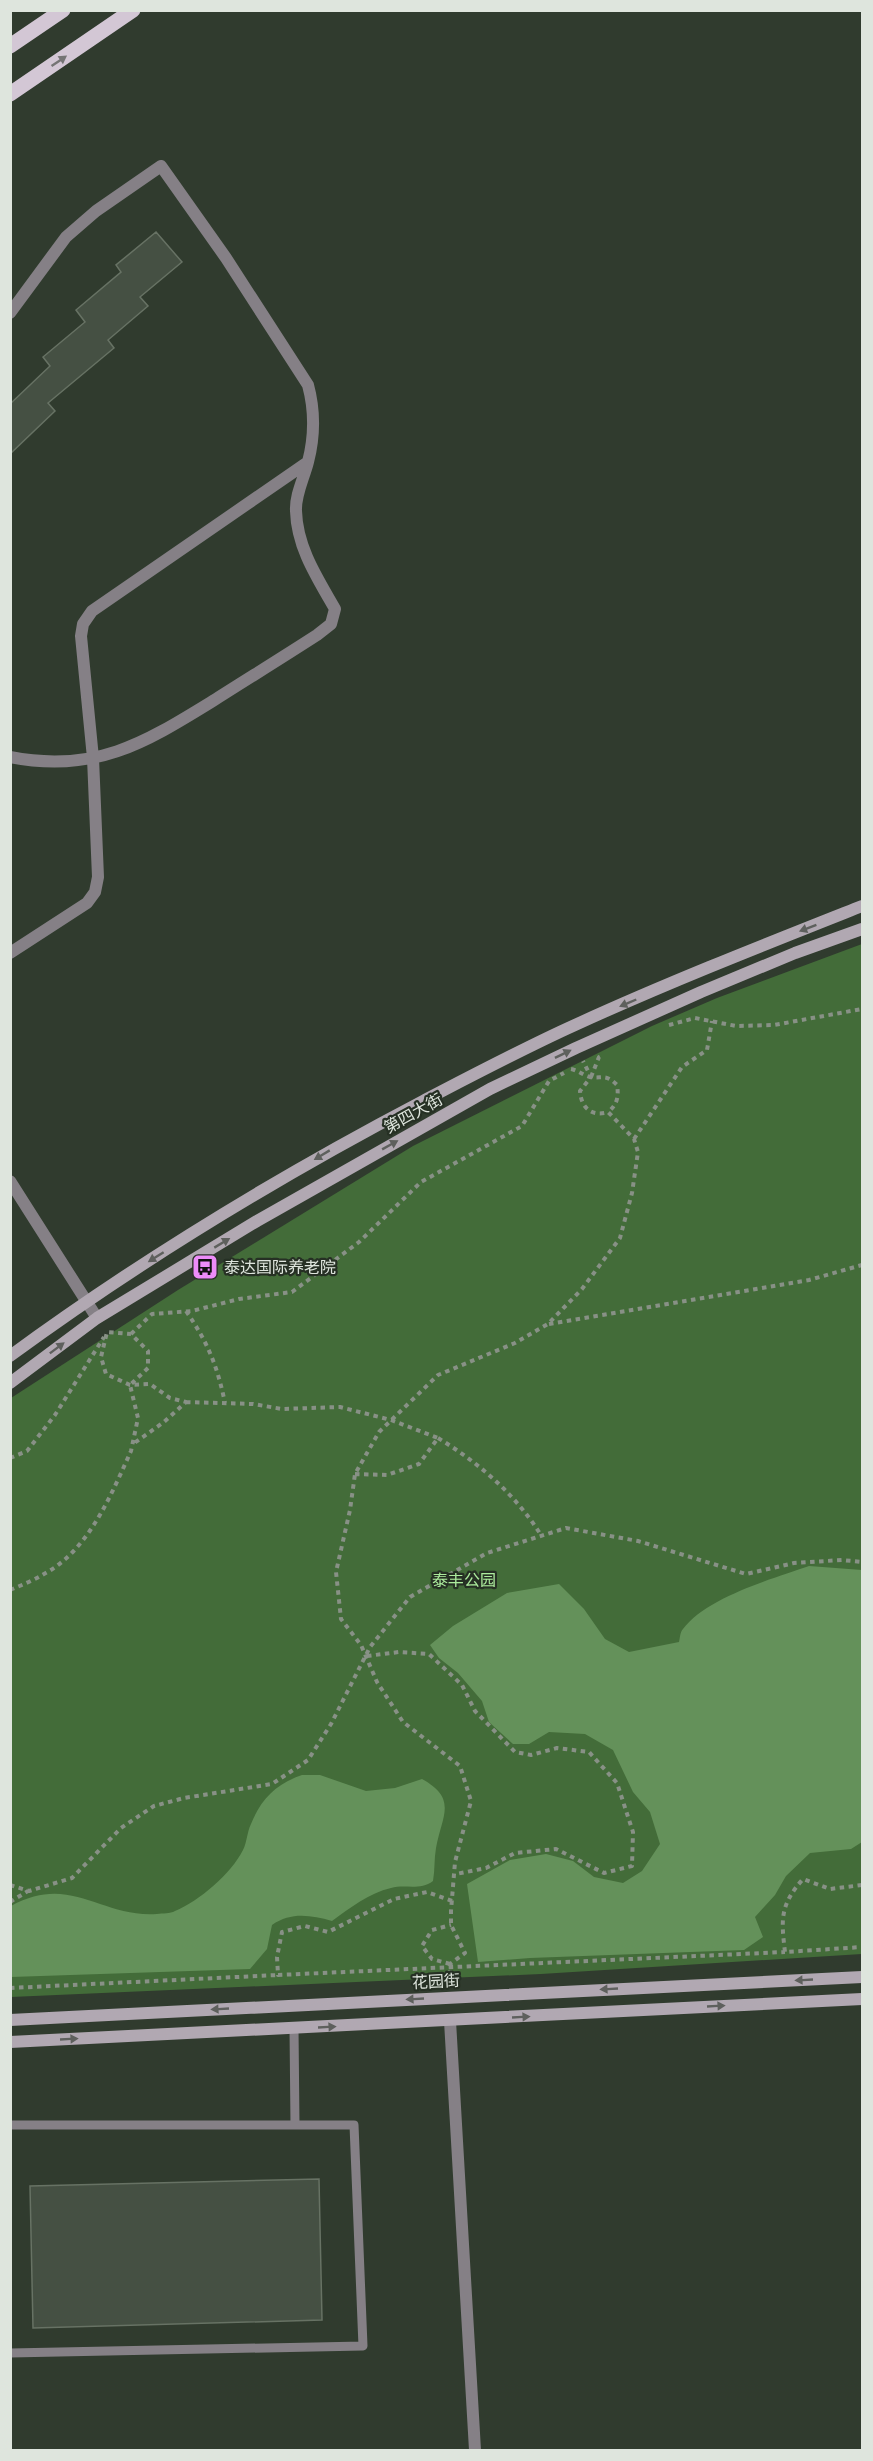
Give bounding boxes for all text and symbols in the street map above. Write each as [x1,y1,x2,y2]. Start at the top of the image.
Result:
one-way arrow [50,55,66,67]
one-way arrow [799,923,817,933]
one-way arrow [619,998,637,1008]
one-way arrow [554,1049,571,1059]
street label: 第四大街 [381,1090,445,1136]
one-way arrow [382,1140,399,1150]
one-way arrow [314,1150,330,1161]
one-way arrow [214,1237,230,1248]
one-way arrow [148,1251,164,1262]
bus stop icon: 泰达国际养老院 [190,1252,220,1282]
place label: 泰达国际养老院 [224,1259,336,1276]
one-way arrow [50,1342,65,1354]
park label: 泰丰公园 [432,1572,496,1589]
street label: 花园街 [412,1972,460,1991]
one-way arrow [795,1975,814,1984]
one-way arrow [600,1985,619,1994]
one-way arrow [405,1994,424,2003]
one-way arrow [707,2002,726,2011]
one-way arrow [210,2005,229,2014]
one-way arrow [512,2012,531,2021]
one-way arrow [317,2022,336,2031]
one-way arrow [59,2034,78,2043]

